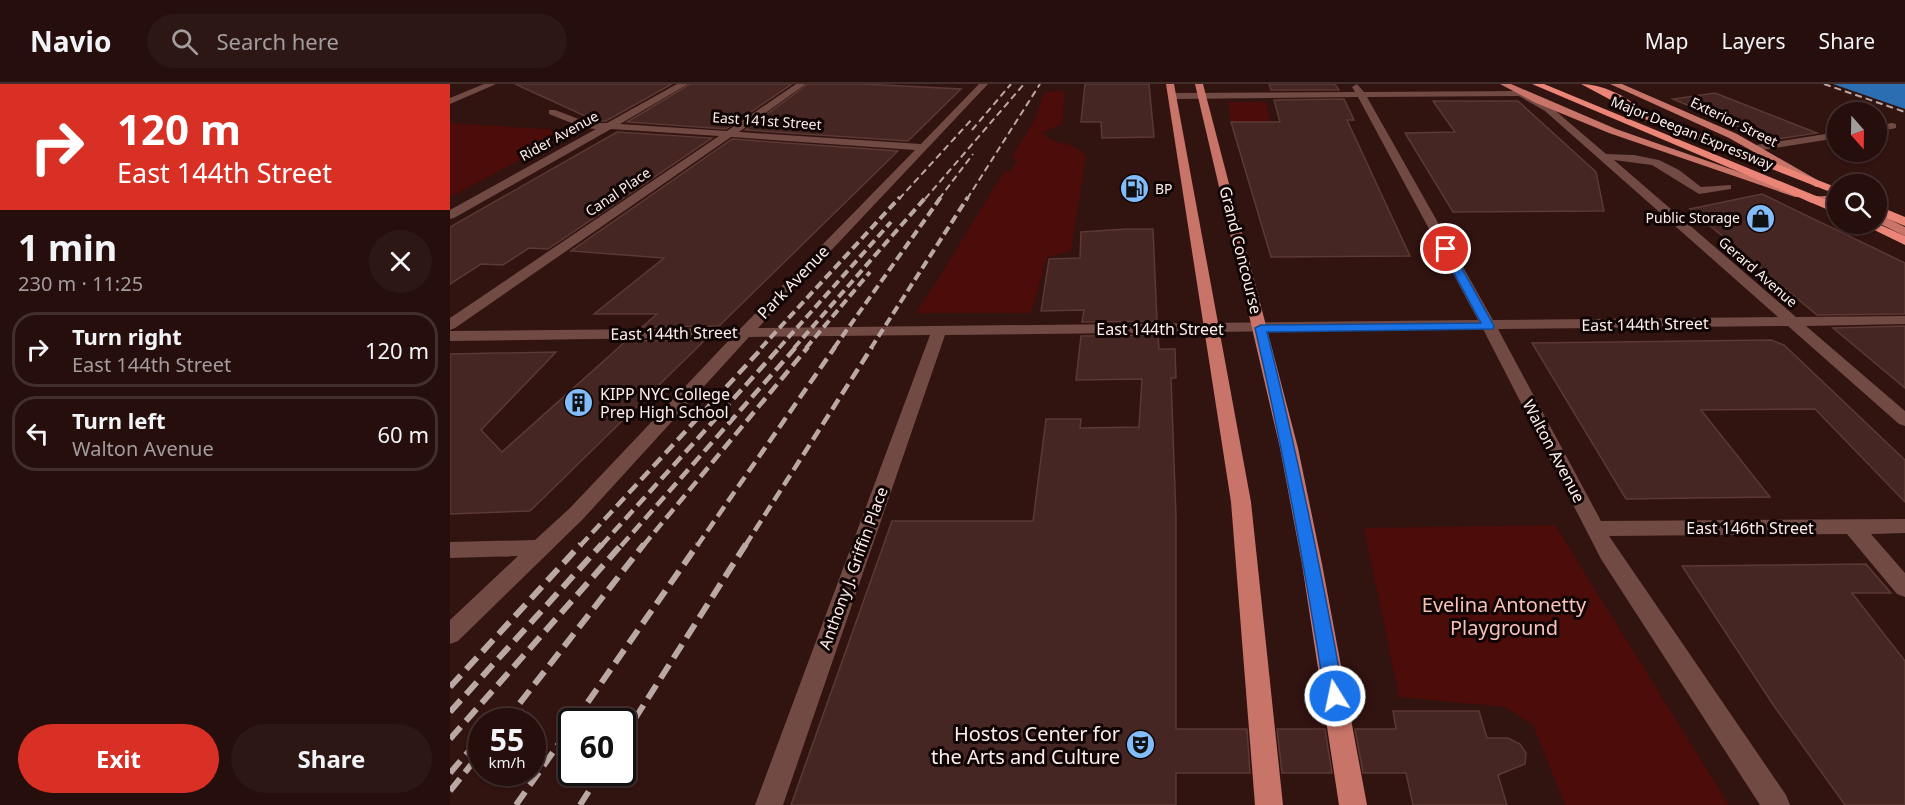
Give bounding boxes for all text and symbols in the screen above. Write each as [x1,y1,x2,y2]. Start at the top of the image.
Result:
search box [147,14,567,68]
text: Navio [30,22,111,60]
icon: search [168,25,201,58]
text: Search here [216,26,339,56]
text: Map [1645,27,1689,55]
text: Layers [1722,27,1786,55]
text: Share [1819,27,1875,55]
street label: Major Deegan Expressway [1608,91,1777,174]
street label: Exterior Street [1688,92,1781,151]
text: 120 m [117,100,241,157]
north arrow [1827,102,1887,162]
map controls [1827,102,1887,234]
street label: Rider Avenue [516,106,602,165]
street label: East 141st Street [712,107,822,134]
icon: right [18,108,96,186]
text: East 144th Street [117,154,332,191]
street label: Canal Place [581,163,654,220]
fuel station icon: BP [1118,173,1150,205]
button: search [1827,174,1887,234]
place label: BP [1155,179,1173,198]
street label: Grand Concourse [1214,184,1268,316]
shop icon: Public Storage [1745,202,1777,234]
place label: Public Storage [1646,208,1740,227]
text: 1 min [18,223,117,272]
pin [1420,223,1471,274]
button: close [369,230,432,293]
icon: arrive [1429,232,1462,265]
street label: Gerard Avenue [1715,232,1802,311]
street label: Park Avenue [752,240,834,324]
text: 230 m · 11:25 [18,270,143,297]
street label: East 144th Street [1581,312,1709,336]
street label: East 144th Street [1096,318,1224,340]
text: Turn right [72,321,182,351]
street label: East 144th Street [610,321,738,345]
icon: right [21,333,54,366]
text: 120 m [365,335,429,365]
text: East 144th Street [72,351,231,378]
place label: KIPP NYC College Prep High School [600,383,730,423]
building icon: KIPP NYC College Prep High School [563,387,595,419]
street label: Walton Avenue [1518,396,1590,506]
text: Turn left [72,405,166,435]
icon: left [21,417,54,450]
text: 60 m [378,419,429,449]
text: Walton Avenue [72,435,214,462]
street label: Anthony J. Griffin Place [813,484,893,652]
street label: East 146th Street [1686,517,1814,539]
park label: Evelina Antonetty Playground [1422,591,1587,641]
position arrow [1303,664,1367,728]
speed limit sign: 60 [558,708,636,786]
text: 55 [490,719,524,760]
place label: Hostos Center for the Arts and Culture [931,720,1120,770]
button: Exit [18,724,219,793]
button: Share [231,724,432,793]
theatre icon: Hostos Center for the Arts and Culture [1125,729,1157,761]
text: km/h [489,752,525,772]

